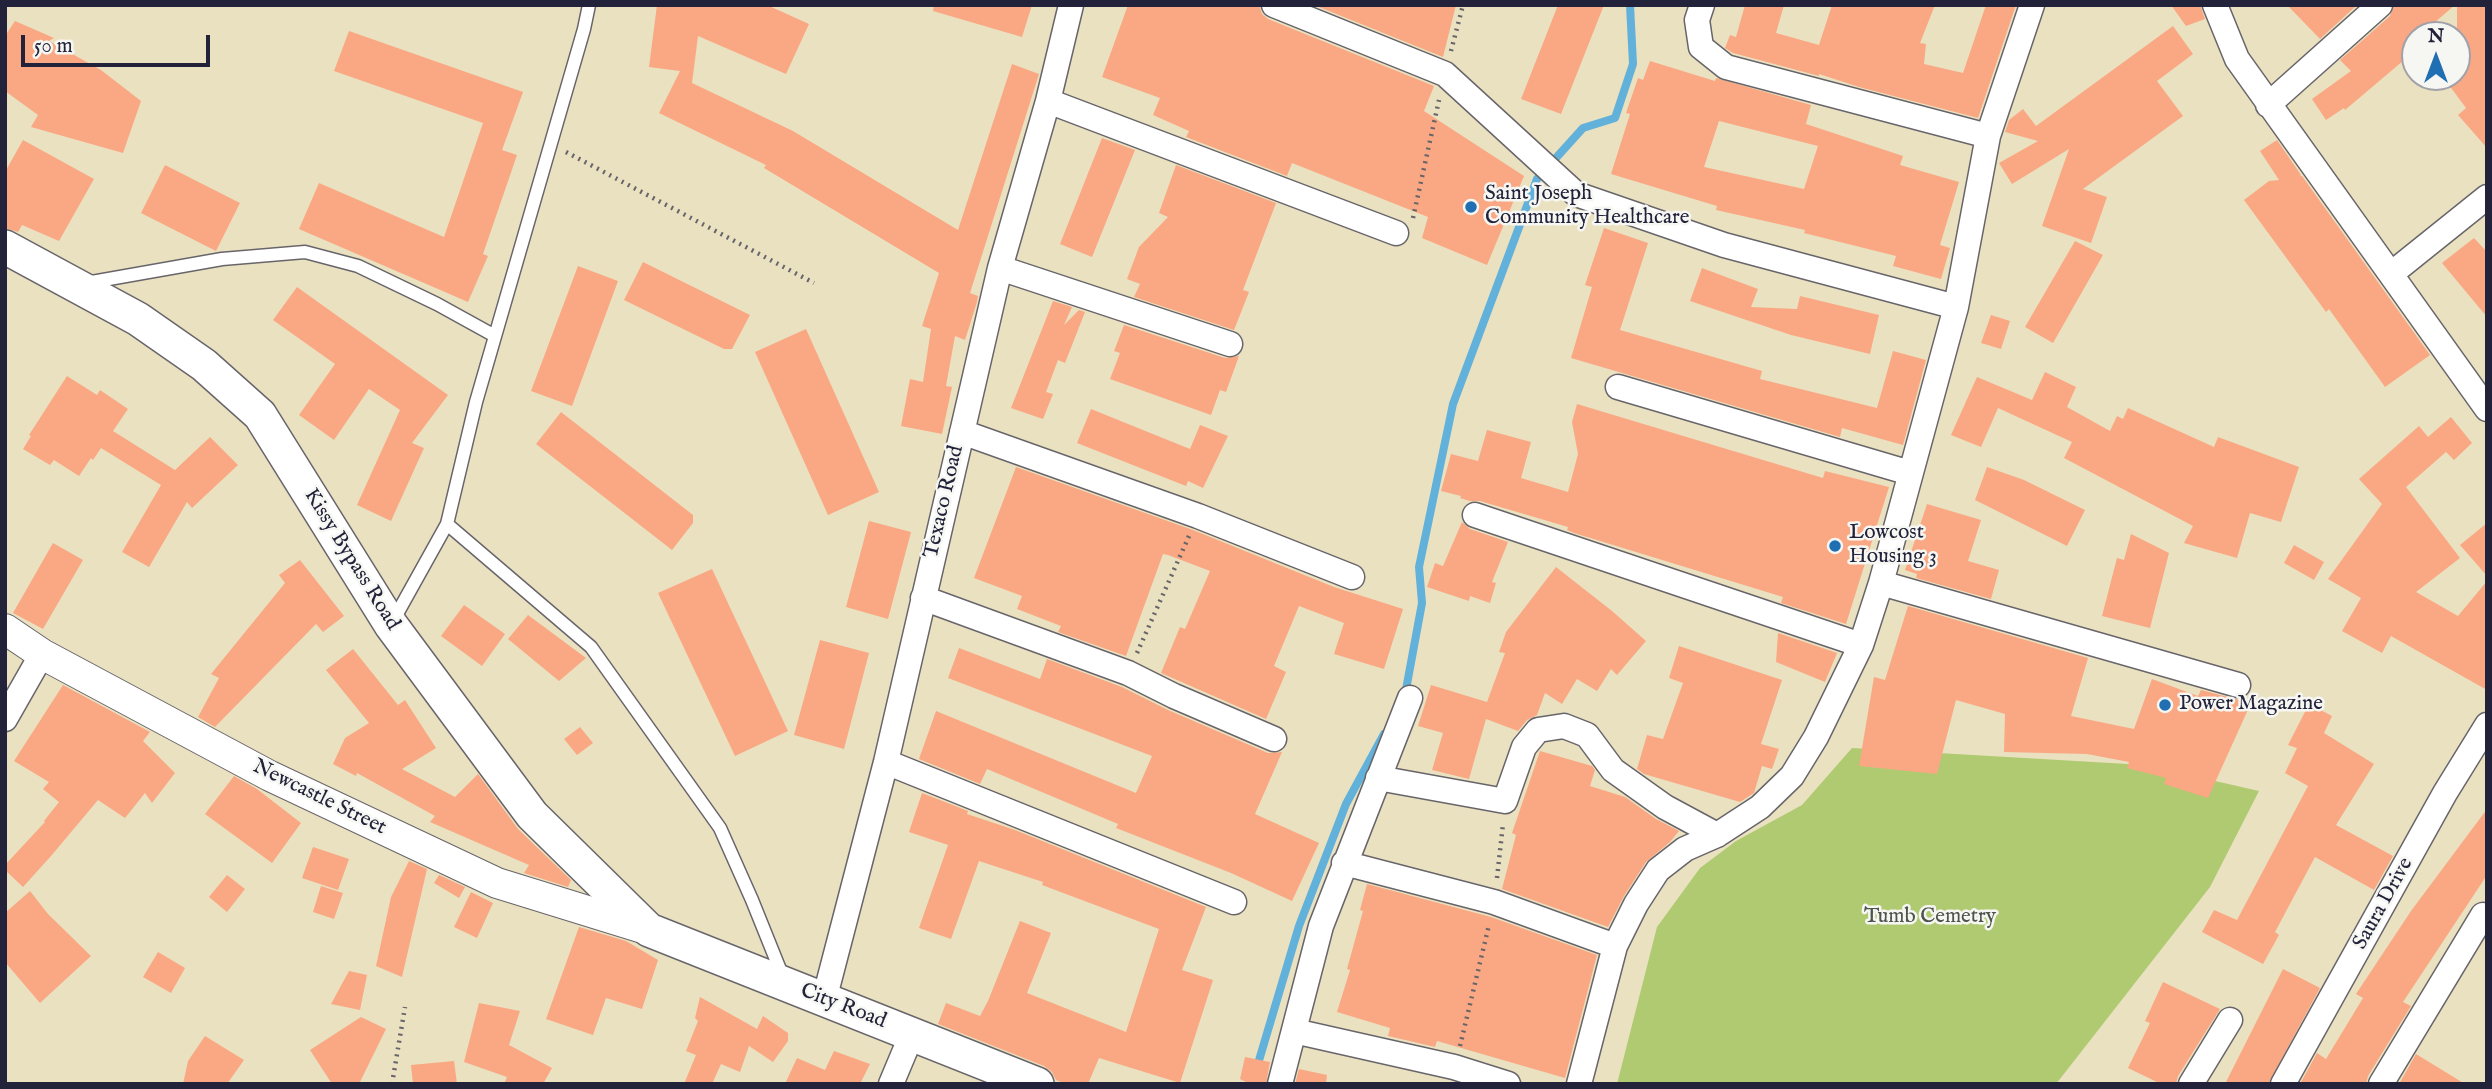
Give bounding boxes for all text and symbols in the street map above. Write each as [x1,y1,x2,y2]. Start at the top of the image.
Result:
scale bar [24,21,214,65]
north arrow [2401,21,2471,91]
text: N [2428,25,2444,49]
text: 50 m [34,33,73,60]
place label: Saint Joseph Community Healthcare [1485,182,1689,232]
marker: Saint Joseph Community Healthcare [1463,199,1479,215]
street label: Texaco Road [920,443,970,561]
street label: Kissy Bypass Road [297,485,405,635]
place label: Lowcost Housing 3 [1849,521,1937,571]
marker: Lowcost Housing 3 [1827,538,1843,554]
place label: Power Magazine [2179,692,2323,718]
marker: Power Magazine [2157,697,2173,713]
street label: Newcastle Street [248,755,390,841]
street label: Saura Drive [2348,854,2420,954]
park label: Tumb Cemetry [1864,905,1996,931]
street label: City Road [796,979,890,1035]

